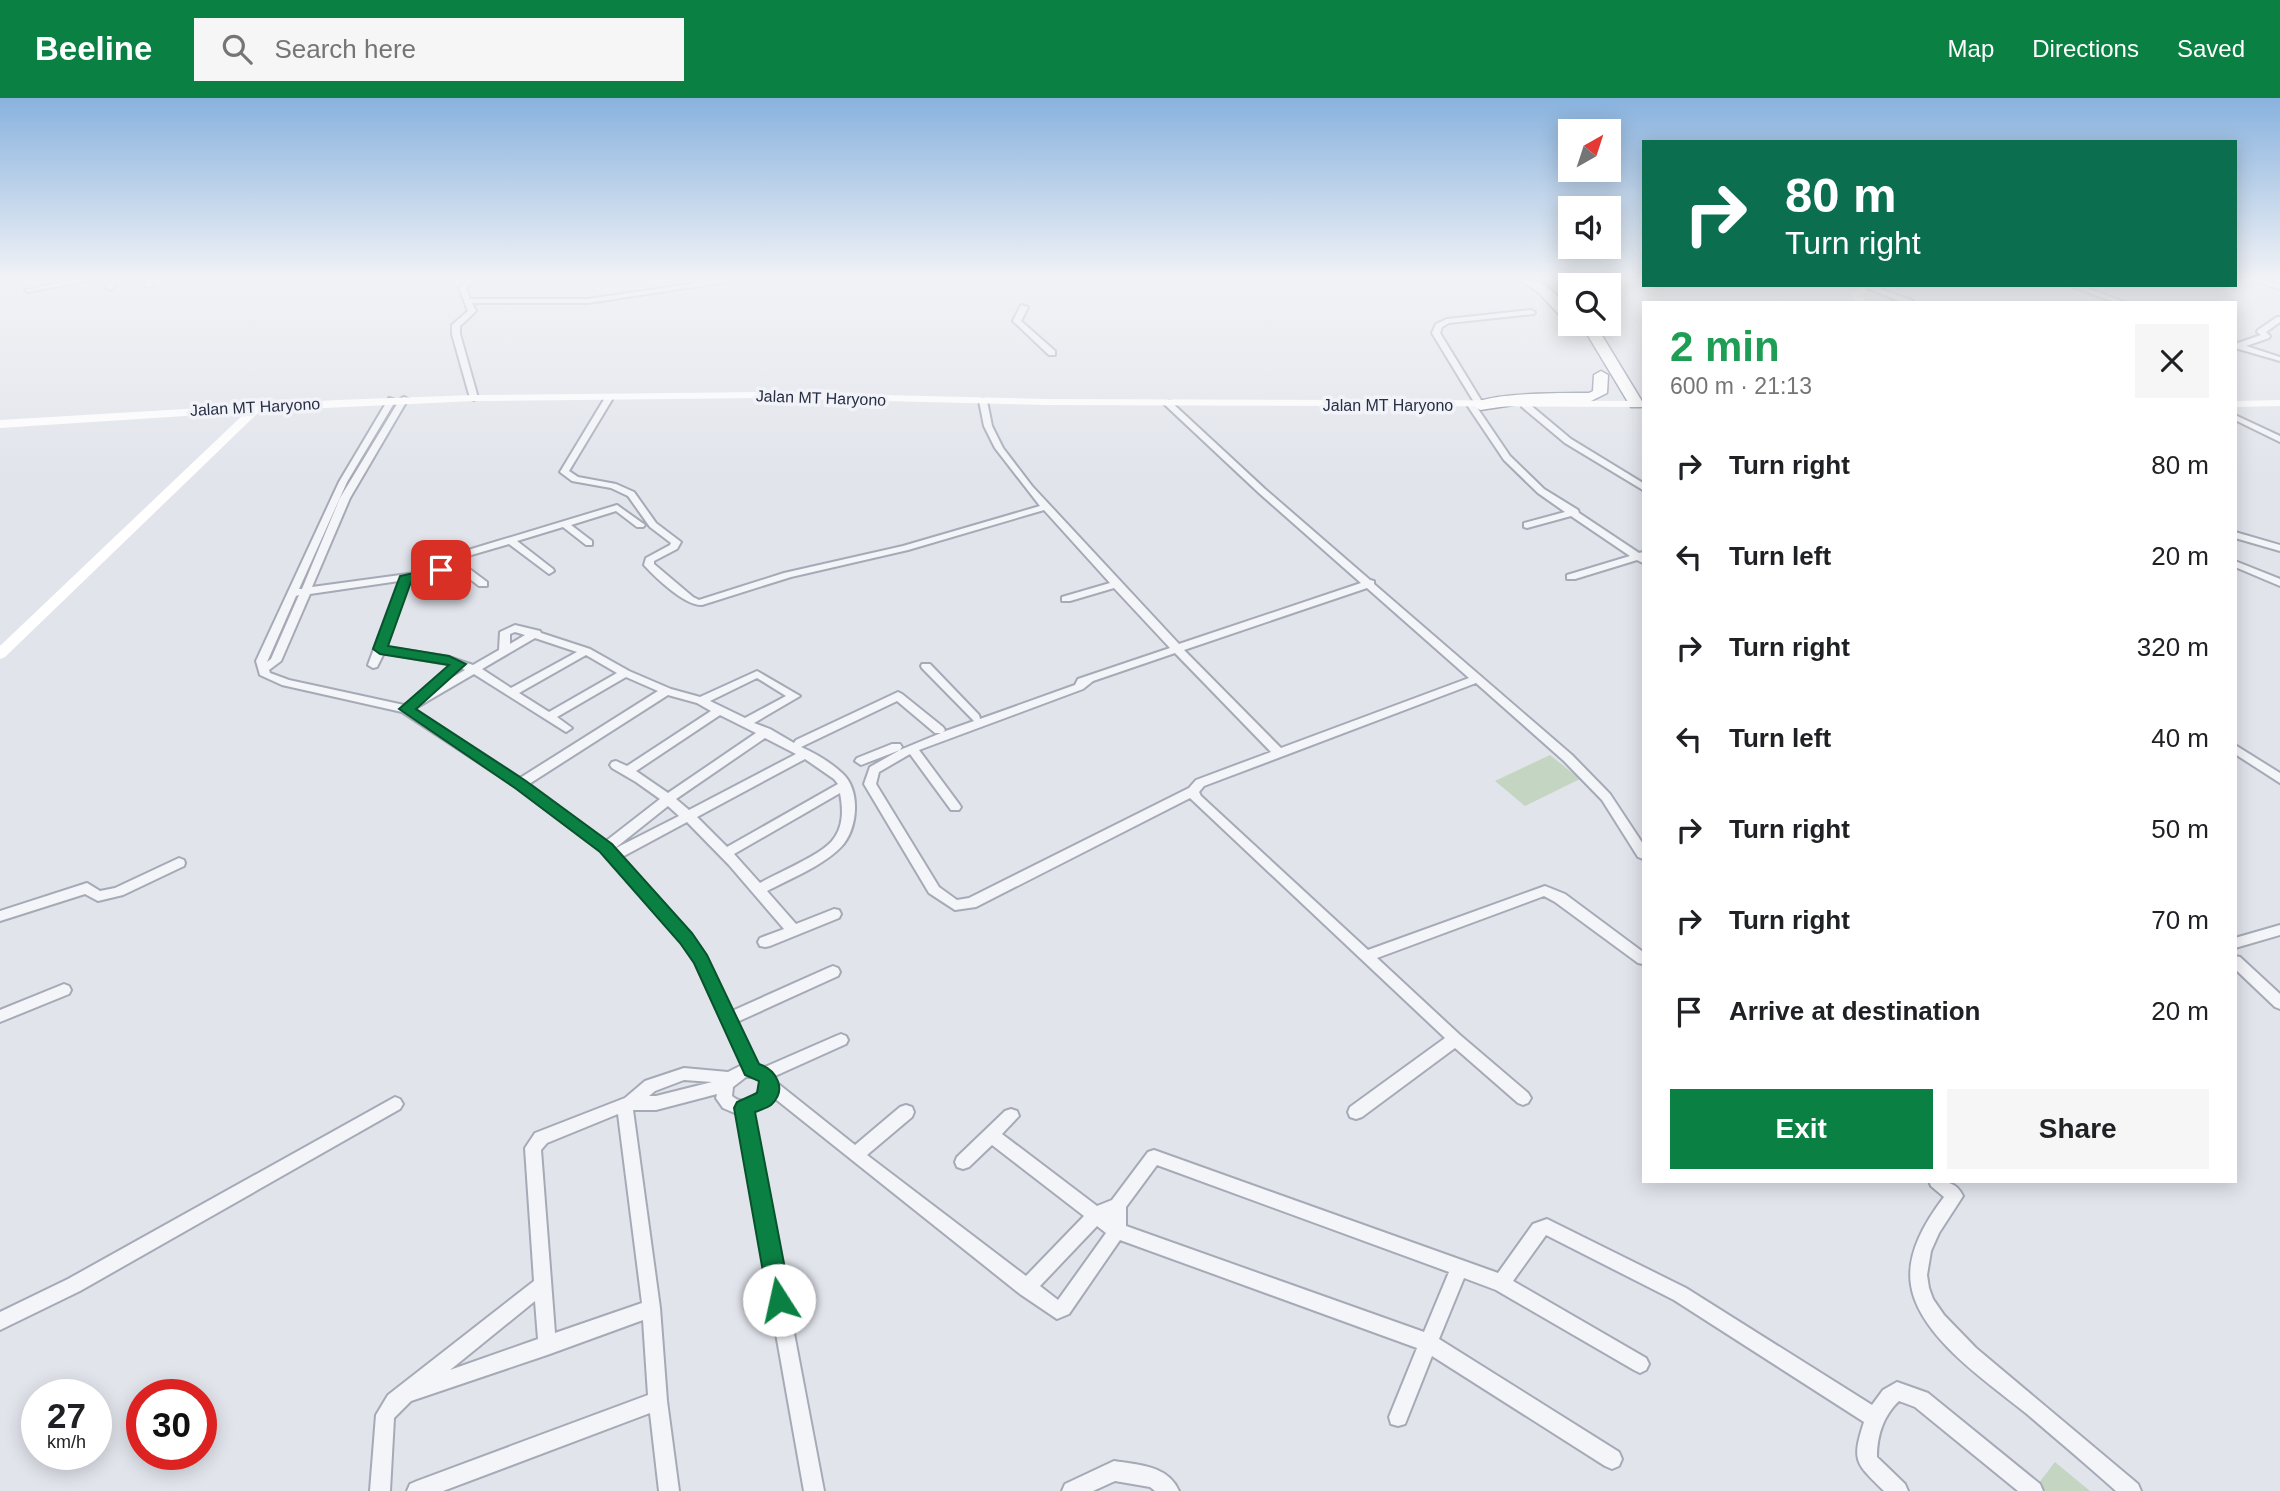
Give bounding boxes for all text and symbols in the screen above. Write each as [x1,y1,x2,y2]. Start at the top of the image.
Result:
search box [194,18,684,81]
text: Beeline [35,30,152,67]
icon: search [218,30,256,68]
text: Search here [274,34,416,64]
text: Map [1948,35,1994,62]
text: Directions [2032,35,2139,62]
text: Saved [2177,35,2245,62]
north arrow [1558,119,1620,182]
map controls [1558,119,1621,336]
icon: right [1670,168,1761,259]
text: 80 m [1785,168,1897,222]
button: sound [1558,196,1621,259]
text: Turn right [1785,225,1921,261]
button: search [1558,273,1621,336]
text: 2 min [1670,323,1780,370]
button: close [2135,324,2209,398]
text: 600 m · 21:13 [1670,373,1812,399]
street label: Jalan MT Haryono [756,387,887,409]
street label: Jalan MT Haryono [189,395,321,419]
street label: Jalan MT Haryono [1323,397,1453,414]
icon: right [1670,447,1708,485]
text: Turn right [1729,450,1850,480]
text: 80 m [2151,450,2209,480]
icon: left [1670,538,1708,576]
pin [411,540,471,600]
text: Turn left [1729,541,1831,571]
text: 20 m [2151,541,2209,571]
icon: arrive [422,551,460,589]
icon: right [1670,629,1708,667]
text: Turn right [1729,632,1850,662]
text: 320 m [2137,632,2209,662]
icon: left [1670,720,1708,758]
text: Turn left [1729,723,1831,753]
text: 40 m [2151,723,2209,753]
icon: right [1670,811,1708,849]
text: Turn right [1729,814,1850,844]
text: 50 m [2151,814,2209,844]
icon: right [1670,902,1708,940]
text: Turn right [1729,905,1850,935]
text: 70 m [2151,905,2209,935]
icon: arrive [1670,993,1708,1031]
text: Arrive at destination [1729,996,1980,1026]
text: 20 m [2151,996,2209,1026]
button: Exit [1670,1089,1933,1169]
button: Share [1947,1089,2209,1169]
position arrow [742,1263,816,1337]
speed limit sign: 30 [126,1379,217,1470]
text: 27 [47,1396,86,1435]
text: km/h [47,1432,86,1452]

